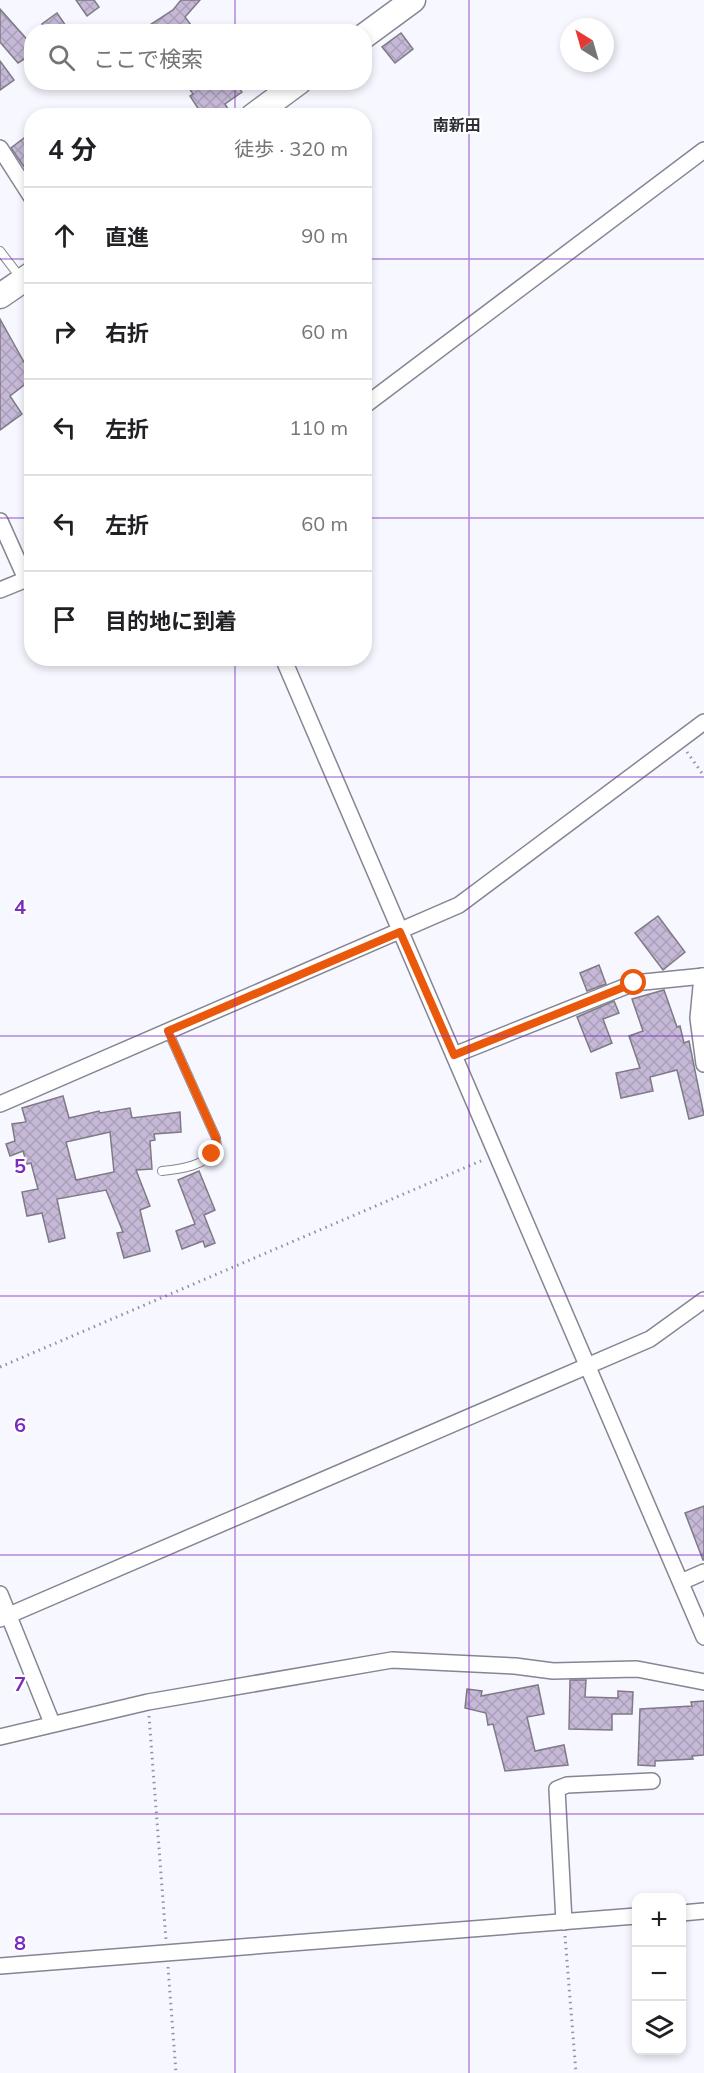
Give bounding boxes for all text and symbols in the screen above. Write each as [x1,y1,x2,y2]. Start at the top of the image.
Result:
north arrow [560,18,614,72]
search box [24,24,372,90]
icon: search [45,41,78,74]
text: ここで検索 [93,45,203,73]
district label: 南新田 [433,115,481,135]
text: 4 分 [48,133,97,166]
text: 徒歩 · 320 m [234,136,348,161]
icon: ahead [48,219,81,252]
text: 直進 [105,223,149,251]
text: 90 m [301,223,348,248]
icon: right [48,315,81,348]
text: 右折 [105,319,149,347]
text: 60 m [301,319,348,344]
icon: left [48,411,81,444]
text: 左折 [105,415,149,443]
text: 110 m [289,415,348,440]
icon: left [48,507,81,540]
text: 左折 [105,511,149,539]
text: 60 m [301,511,348,536]
icon: arrive [48,603,81,636]
text: 目的地に到着 [105,607,237,635]
text: 4 [14,894,26,919]
route start [620,969,646,995]
route end [198,1140,224,1166]
text: 5 [14,1153,26,1178]
text: 6 [14,1412,26,1437]
text: 7 [14,1671,26,1696]
map controls [632,1893,686,2055]
button: + [632,1893,686,1947]
text: 8 [14,1930,26,1955]
button: − [632,1947,686,2001]
button: layers [632,2001,686,2055]

